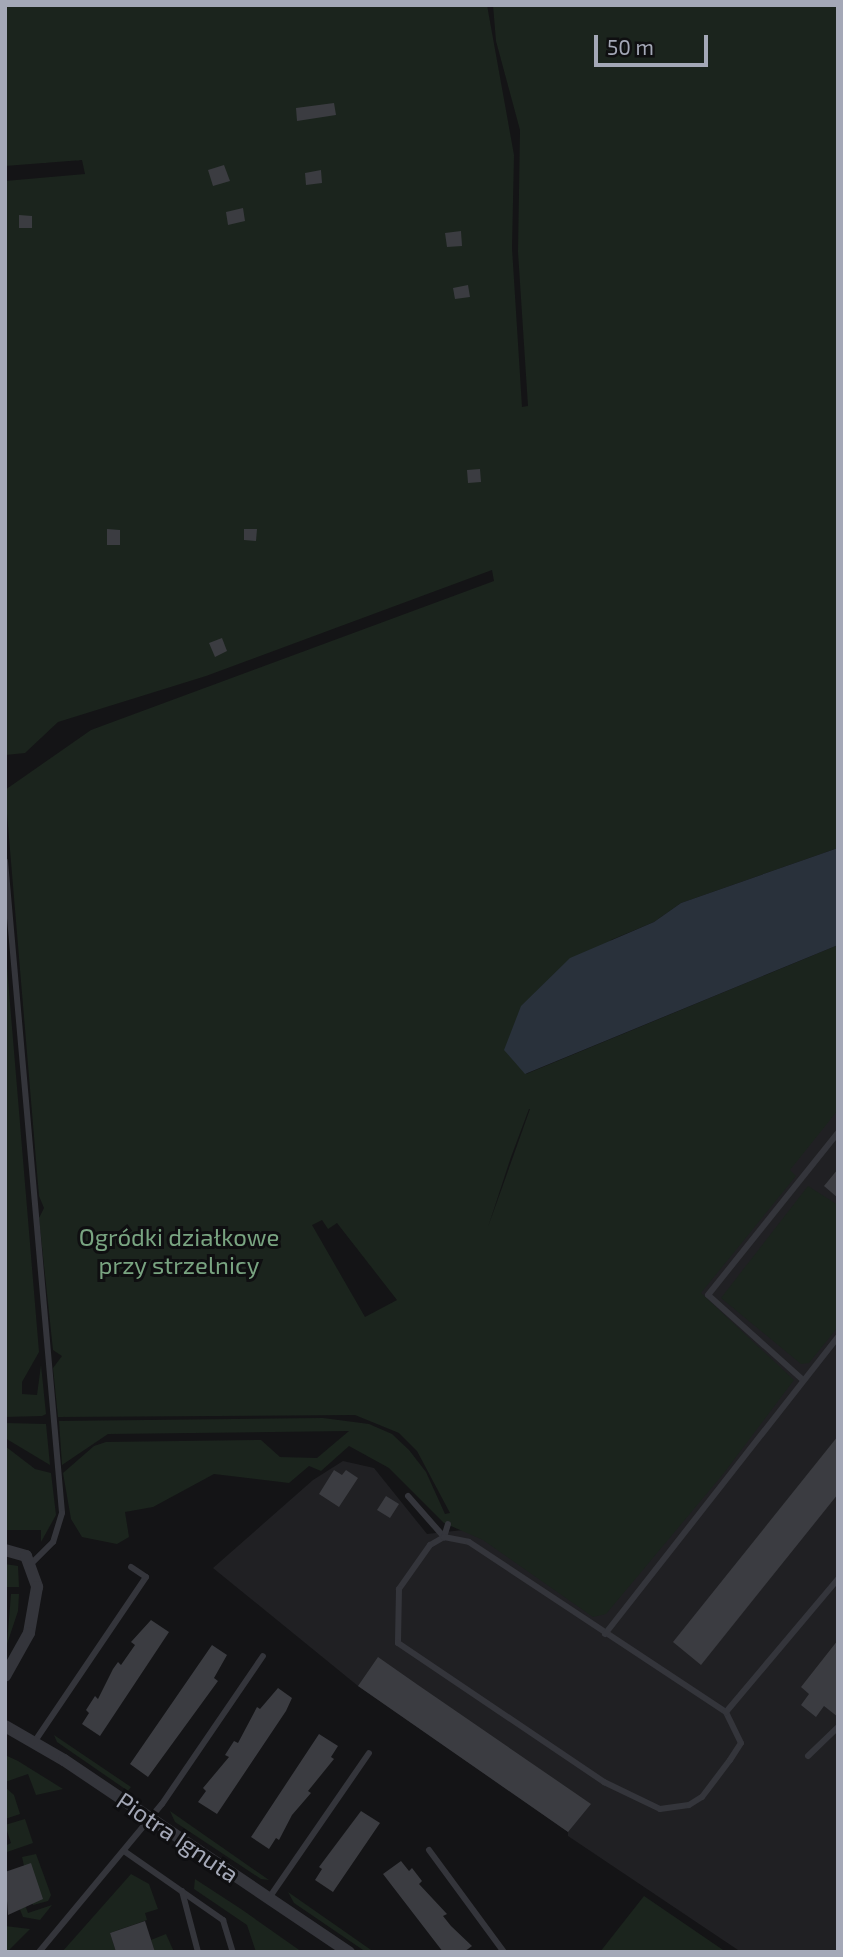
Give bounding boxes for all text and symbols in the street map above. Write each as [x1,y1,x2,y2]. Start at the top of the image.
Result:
scale bar [598,21,712,65]
text: 50 m [607,34,654,59]
park label: Ogródki działkowe przy strzelnicy [79,1223,279,1279]
street label: Piotra Ignuta [112,1786,244,1888]

